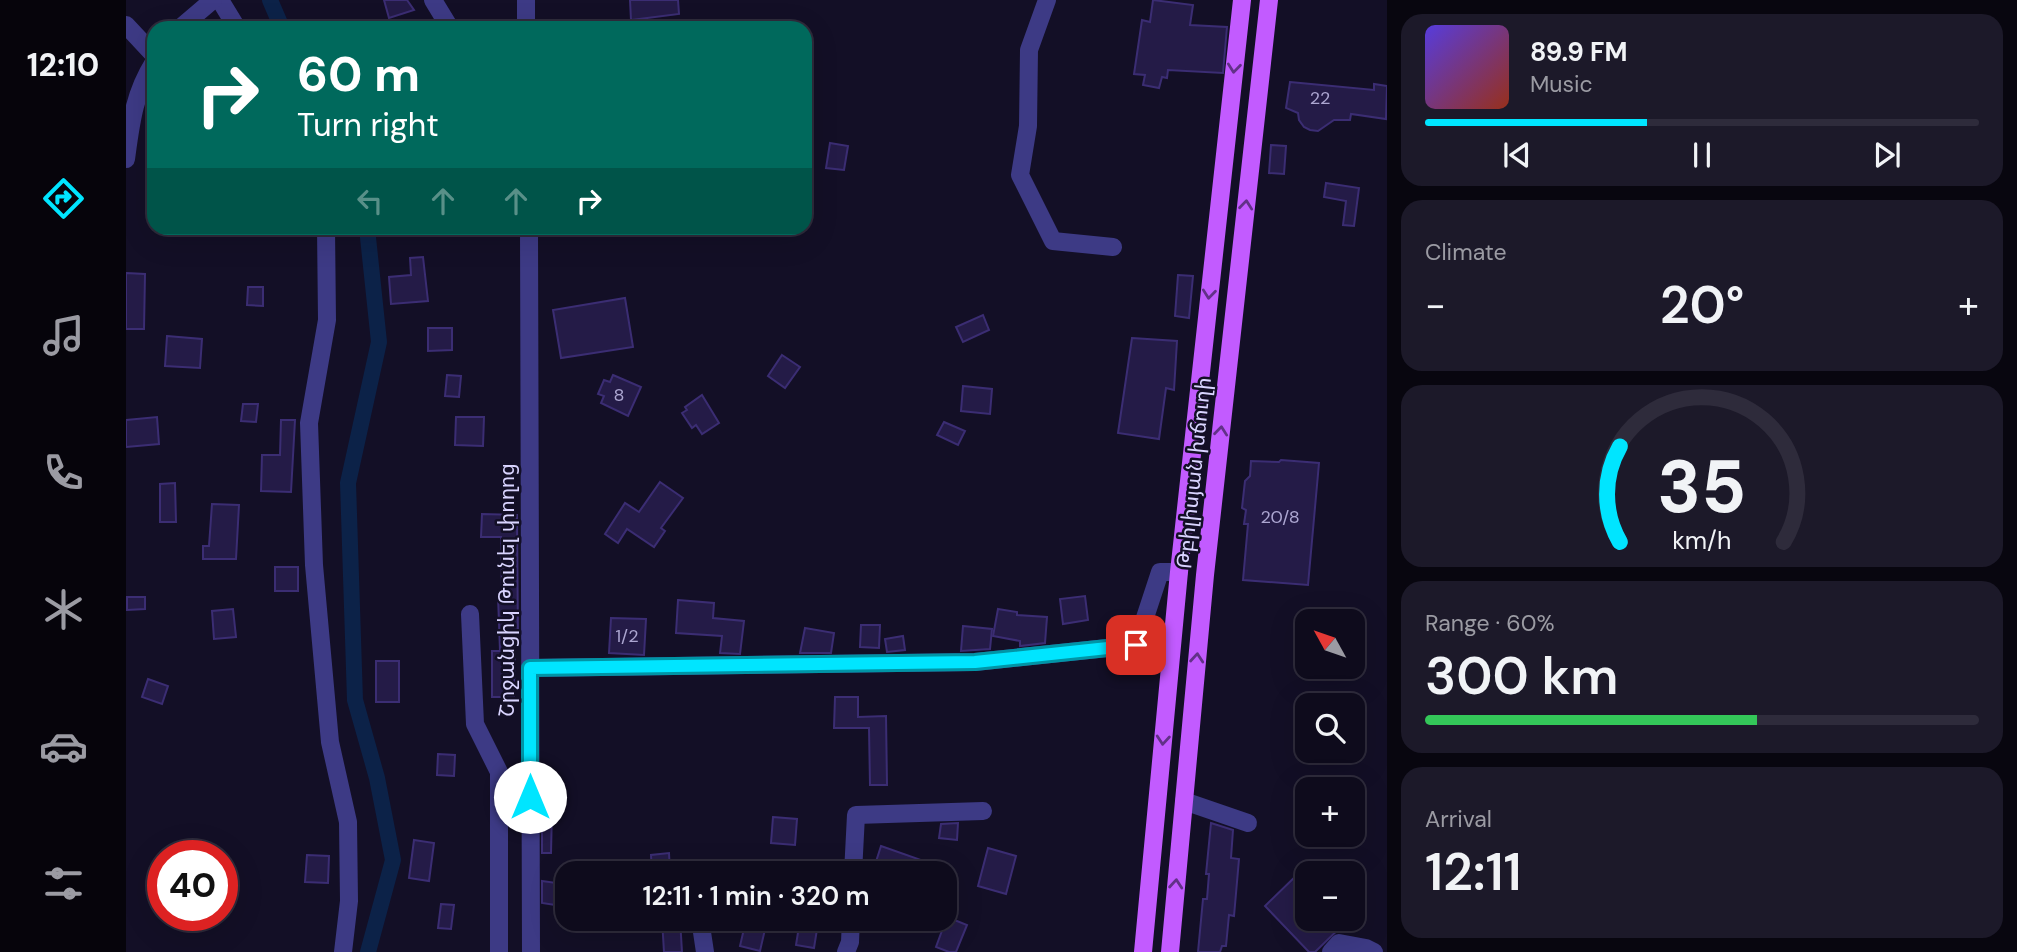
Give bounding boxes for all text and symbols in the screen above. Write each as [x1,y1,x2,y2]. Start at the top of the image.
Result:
text: 89.9 FM [1530,35,1627,69]
text: 60 m [297,42,420,106]
text: 12:10 [27,44,99,86]
icon: right [182,49,273,140]
one-way arrow [1227,62,1242,74]
text: Music [1530,69,1593,99]
house number: 22 [1310,86,1330,110]
text: Turn right [297,104,439,146]
icon: previous [1498,136,1536,174]
icon: pause [1683,136,1721,174]
icon: next [1868,136,1906,174]
icon: directions [39,174,88,223]
icon: left [351,182,389,220]
icon: ahead [424,182,462,220]
icon: ahead [497,182,535,220]
icon: right [570,182,608,220]
one-way arrow [1239,199,1254,211]
text: Climate [1425,237,1507,267]
text: 20° [1660,271,1744,339]
text: − [1425,280,1446,330]
text: + [1958,280,1979,330]
one-way arrow [1202,288,1217,300]
icon: music [39,311,88,360]
street label: Թբիլիսյան խճուղի [1170,376,1218,570]
house number: 8 [614,383,624,407]
one-way arrow [1214,425,1229,437]
text: 35 [1657,440,1747,535]
icon: phone [39,448,88,497]
street label: Շրջանցիկ Թունել փողոց [493,463,521,717]
house number: 20/8 [1260,505,1300,529]
text: km/h [1672,524,1732,557]
icon: climate [39,585,88,634]
text: Range · 60% [1425,608,1555,638]
north arrow [1295,609,1365,679]
map controls [1295,609,1365,931]
pin [1106,615,1166,675]
house number: 1/2 [615,624,639,648]
icon: arrive [1117,626,1155,664]
text: 300 km [1425,642,1619,710]
one-way arrow [1190,652,1205,663]
button: search [1295,693,1365,763]
icon: car [39,722,88,771]
one-way arrow [1156,734,1171,745]
position arrow [493,760,567,834]
button: + [1295,777,1365,847]
text: Arrival [1425,804,1492,834]
text: 12:11 [1425,838,1522,906]
speed limit sign: 40 [147,840,238,931]
icon: filters [39,859,88,908]
button: − [1295,861,1365,931]
one-way arrow [1169,878,1184,890]
text: 12:11 · 1 min · 320 m [642,879,870,913]

